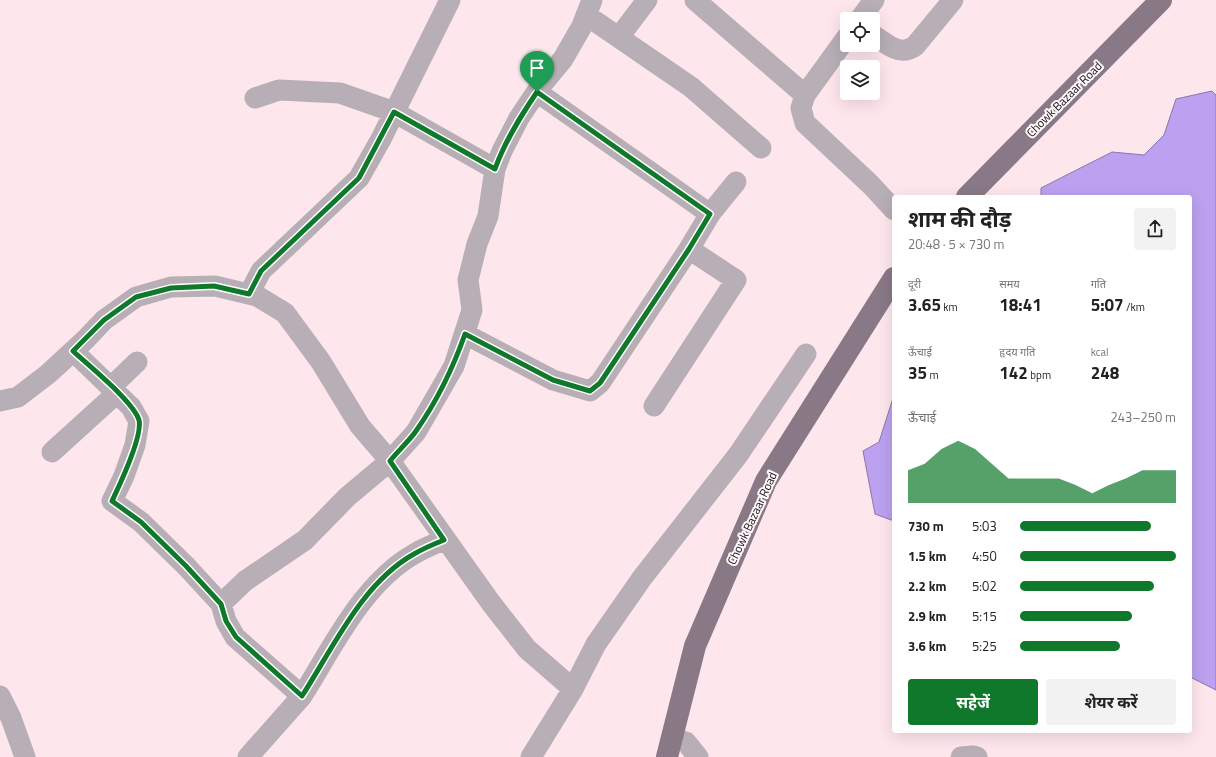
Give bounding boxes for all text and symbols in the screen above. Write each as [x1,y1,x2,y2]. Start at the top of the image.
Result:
map controls [840,12,880,100]
button: locate [840,12,880,52]
pin [520,51,554,92]
icon: arrive [526,57,548,79]
street label: Chowk Bazaar Road [1022,57,1106,141]
button: layers [840,60,880,100]
text: शाम की दौड़ [908,202,1011,236]
button: share [1134,208,1176,250]
text: 20:48 · 5 × 730 m [908,234,1004,254]
text: दूरी [908,276,921,292]
text: समय [999,276,1020,292]
text: गति [1091,276,1106,292]
text: 3.65 [908,292,941,318]
text: 18:41 [999,292,1042,318]
text: 5:07 [1091,292,1124,318]
text: km [941,299,958,315]
text: /km [1124,299,1145,315]
text: ऊँचाई [908,344,932,360]
text: हृदय गति [999,344,1035,360]
text: kcal [1091,344,1109,360]
text: 35 [908,360,927,386]
text: 142 [999,360,1028,386]
text: 248 [1091,360,1119,386]
text: m [927,367,939,383]
text: bpm [1028,367,1051,383]
text: ऊँचाई [908,407,936,427]
text: 243–250 m [1110,407,1176,427]
street label: Chowk Bazaar Road [722,468,782,568]
text: 730 m [908,516,944,536]
text: 5:03 [972,516,997,536]
text: 1.5 km [908,546,946,566]
text: 4:50 [972,546,997,566]
text: 2.2 km [908,576,946,596]
text: 5:02 [972,576,997,596]
text: 2.9 km [908,606,946,626]
text: 5:15 [972,606,997,626]
text: 3.6 km [908,636,946,656]
text: 5:25 [972,636,997,656]
button: सहेजें [908,679,1038,725]
button: शेयर करें [1046,679,1176,725]

